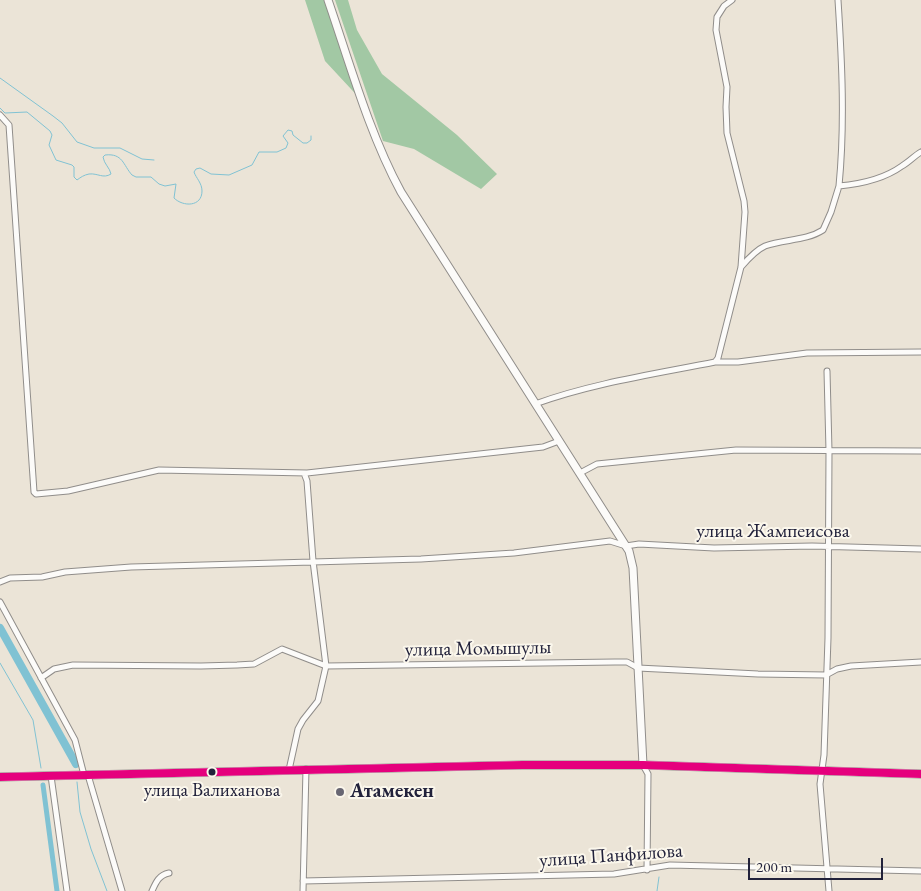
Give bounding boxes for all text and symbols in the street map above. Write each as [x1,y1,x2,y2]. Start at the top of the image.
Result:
street label: улица Жампеисова [696,520,850,544]
street label: улица Момышулы [404,636,552,662]
marker: улица Валиханова [207,767,217,777]
place label: улица Валиханова [144,780,280,802]
place label: Атамекен [350,780,434,804]
marker: Атамекен [334,786,346,798]
street label: улица Панфилова [538,839,684,873]
scale bar [751,848,886,880]
text: 200 m [756,857,792,876]

